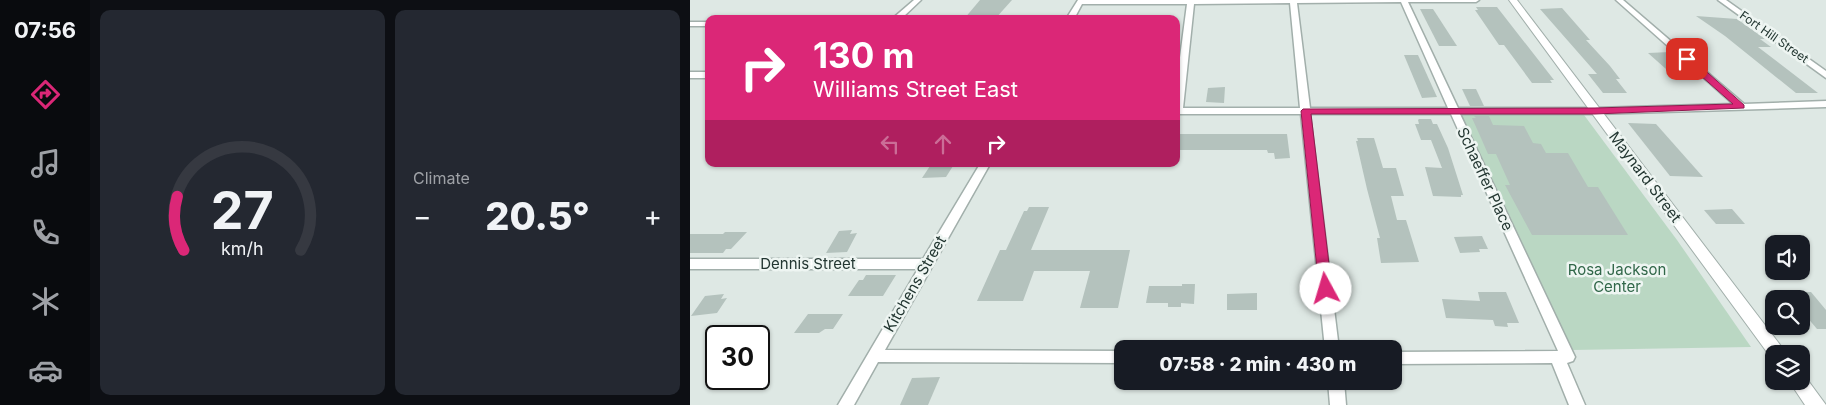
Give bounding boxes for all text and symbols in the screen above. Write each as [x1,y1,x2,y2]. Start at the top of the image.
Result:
street label: Fort Hill Street [1737,7,1812,66]
text: 07:56 [14,17,76,43]
text: 130 m [813,34,915,76]
icon: right [730,35,795,100]
pin [1666,38,1708,80]
icon: arrive [1673,45,1701,73]
text: Williams Street East [813,76,1018,102]
icon: directions [28,77,63,112]
street label: Schaeffer Place [1453,124,1518,234]
street label: Maynard Street [1605,128,1686,226]
icon: left [876,130,904,158]
icon: ahead [929,130,957,158]
icon: right [982,130,1010,158]
icon: music [28,146,63,181]
text: Climate [413,168,470,188]
text: 27 [211,179,274,242]
text: 20.5° [485,193,590,239]
text: − [413,199,432,233]
text: + [643,199,662,233]
icon: phone [28,215,63,250]
street label: Kitchens Street [879,232,950,335]
map controls [1765,235,1810,390]
button: sound [1765,235,1810,280]
text: km/h [221,238,264,259]
street label: Dennis Street [760,254,856,273]
park label: Rosa Jackson Center [1568,260,1666,296]
position arrow [1299,262,1351,314]
icon: climate [28,284,63,319]
button: search [1765,290,1810,335]
speed limit sign: 30 [705,325,770,390]
button: layers [1765,345,1810,390]
icon: car [28,353,63,388]
text: 07:58 · 2 min · 430 m [1160,353,1356,376]

